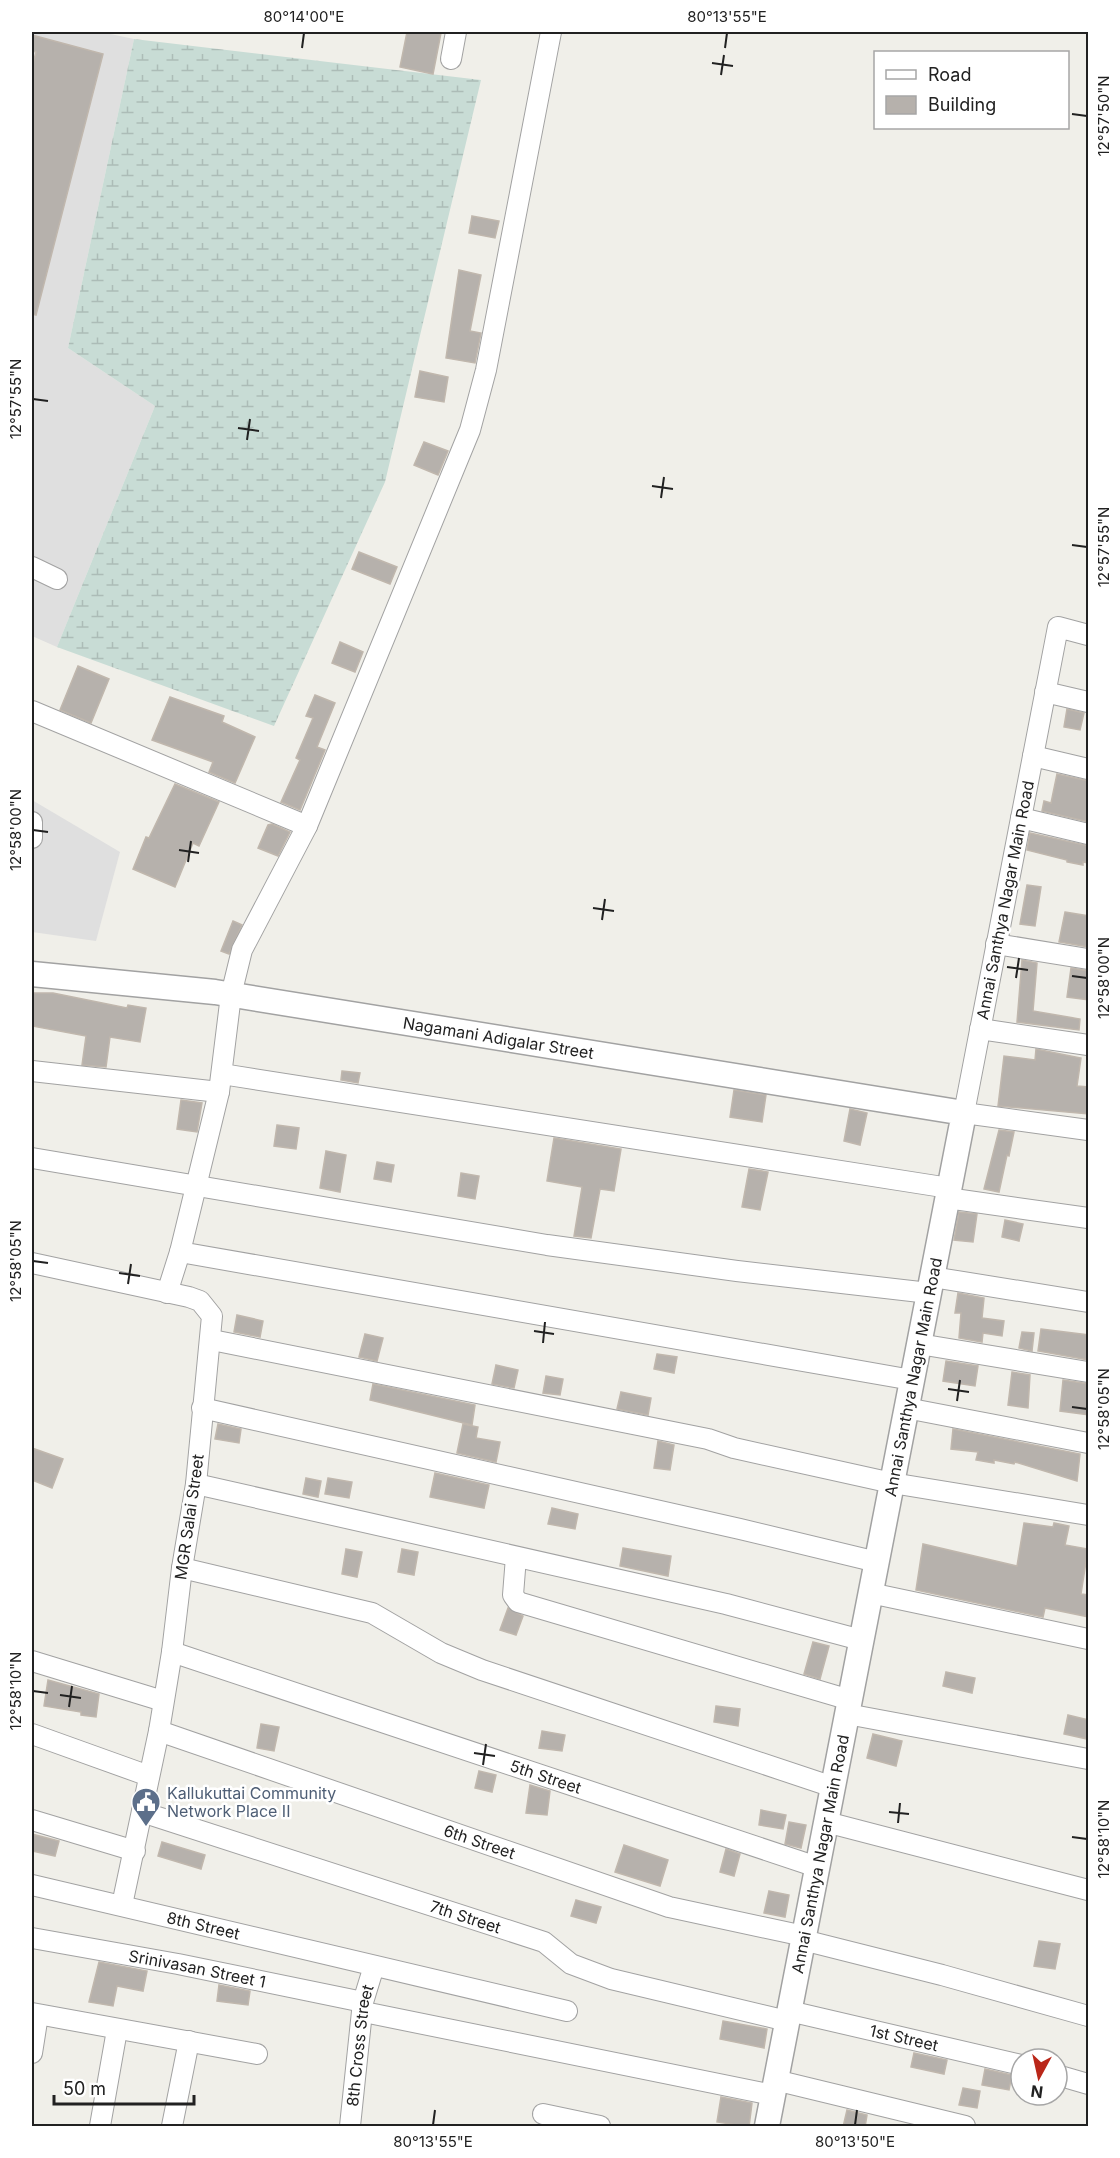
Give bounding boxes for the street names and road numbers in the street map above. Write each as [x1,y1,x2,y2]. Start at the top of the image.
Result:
street label: Annai Santhya Nagar Main Road [972,779,1038,1021]
street label: Nagamani Adigalar Street [402,1013,595,1063]
street label: Annai Santhya Nagar Main Road [880,1256,946,1498]
street label: MGR Salai Street [170,1453,208,1581]
street label: Annai Santhya Nagar Main Road [787,1733,853,1975]
street label: 5th Street [507,1755,584,1798]
street label: 6th Street [441,1820,518,1863]
street label: 7th Street [427,1896,504,1937]
street label: 8th Street [165,1907,242,1944]
street label: Srinivasan Street 1 [127,1945,267,1992]
street label: 8th Cross Street [342,1982,378,2108]
street label: 1st Street [868,2020,940,2055]

